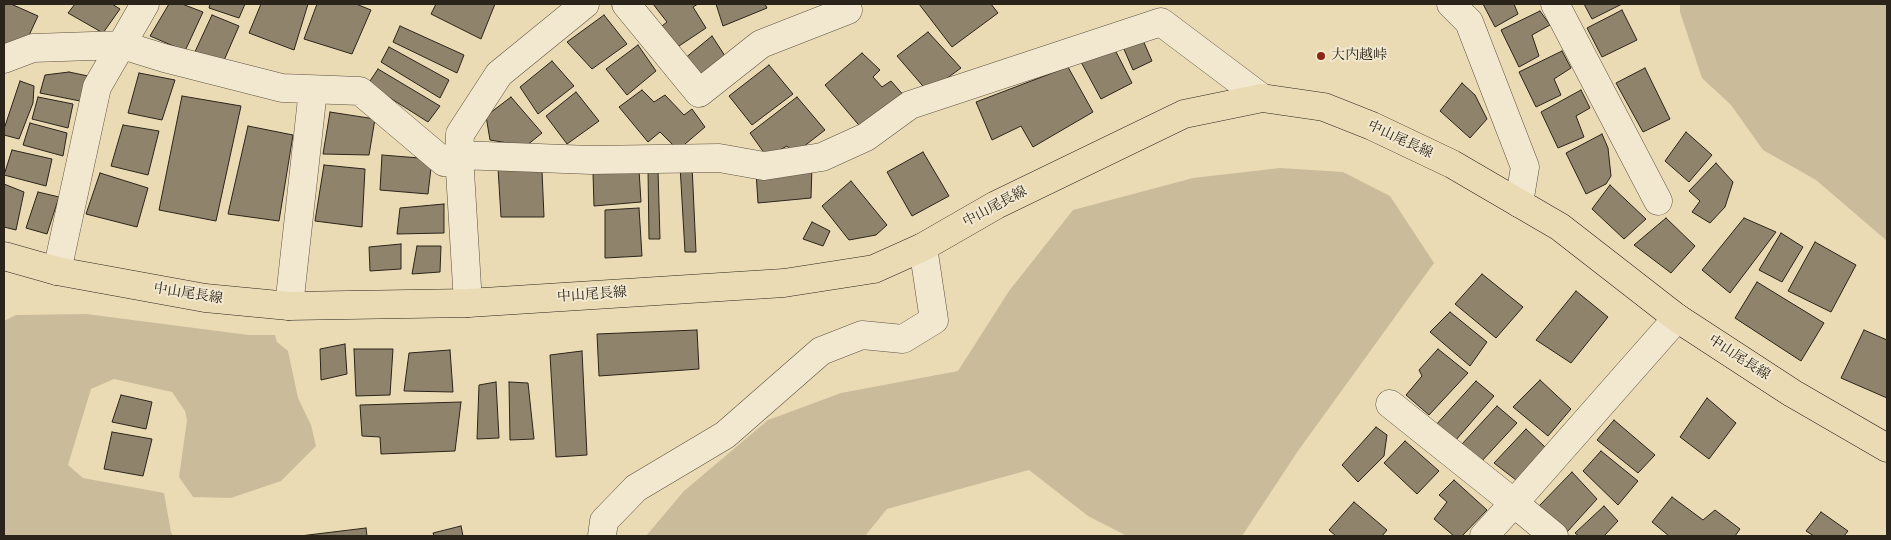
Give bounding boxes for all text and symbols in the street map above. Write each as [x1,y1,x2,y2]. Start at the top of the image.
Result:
place label: 大内越峠 [1331,48,1387,64]
marker: 大内越峠 [1315,50,1327,62]
street label: 中山尾長線 [1365,118,1435,162]
street label: 中山尾長線 [960,183,1030,231]
street label: 中山尾長線 [152,280,224,308]
street label: 中山尾長線 [556,284,628,306]
street label: 中山尾長線 [1705,332,1773,384]

